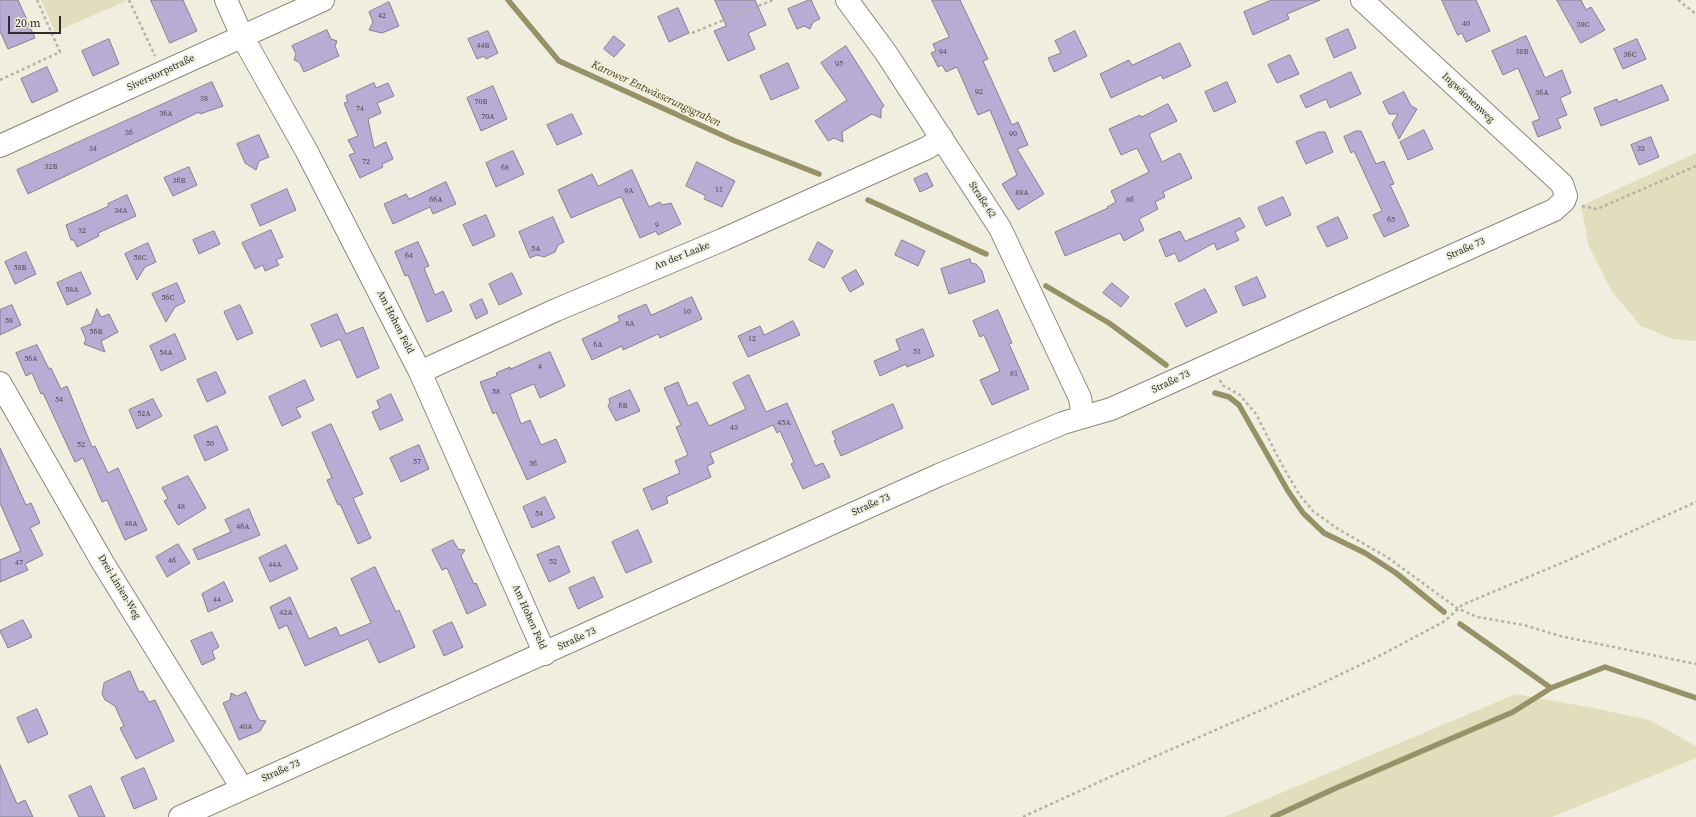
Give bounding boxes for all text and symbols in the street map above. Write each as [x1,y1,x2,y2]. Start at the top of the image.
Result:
scale bar [10,8,63,34]
house number: 42 [378,11,386,21]
text: 20 m [15,15,41,31]
house number: 40 [1462,19,1470,29]
house number: 38C [1576,20,1590,30]
house number: 44B [476,41,490,51]
house number: 94 [939,47,947,57]
house number: 38B [1515,47,1529,57]
house number: 36C [1623,50,1637,60]
street label: Siverstorpstraße [125,52,197,94]
water label: Karower Entwässerungsgraben [589,58,723,130]
house number: 95 [835,59,843,69]
street label: Ingwäonenweg [1439,71,1497,125]
house number: 92 [975,87,983,97]
house number: 36A [1535,88,1549,98]
house number: 38 [200,94,208,104]
house number: 70B [474,97,488,107]
house number: 74 [356,104,364,114]
house number: 36A [159,109,173,119]
house number: 70A [481,112,495,122]
house number: 36 [125,128,133,138]
house number: 90 [1009,129,1017,139]
house number: 34 [89,144,97,154]
house number: 32 [1637,144,1645,154]
house number: 72 [362,157,370,167]
house number: 32B [44,162,58,172]
house number: 68 [501,163,509,173]
house number: 36B [172,176,186,186]
street label: Straße 62 [966,180,998,220]
house number: 11 [715,185,723,195]
house number: 9A [624,186,634,196]
house number: 88A [1015,188,1029,198]
house number: 66A [429,195,443,205]
house number: 86 [1126,195,1134,205]
house number: 34A [114,206,128,216]
house number: 65 [1387,215,1395,225]
house number: 9 [655,220,659,230]
house number: 32 [78,226,86,236]
street label: Straße 73 [1445,235,1487,263]
street label: An der Laake [652,239,712,273]
house number: 5A [531,244,541,254]
house number: 64 [405,251,413,261]
house number: 58C [133,253,147,263]
house number: 58B [13,263,27,273]
house number: 58A [65,285,79,295]
street label: Am Hohen Feld [374,288,416,356]
house number: 56C [161,293,175,303]
house number: 10 [683,307,691,317]
house number: 58 [5,316,13,326]
house number: 8A [625,319,635,329]
house number: 56B [89,327,103,337]
house number: 12 [748,334,756,344]
house number: 6A [593,340,603,350]
house number: 51 [913,347,921,357]
house number: 54A [159,348,173,358]
house number: 56A [24,354,38,364]
house number: 4 [538,362,542,372]
street label: Straße 73 [1150,368,1192,396]
house number: 81 [1010,369,1018,379]
house number: 58 [492,387,500,397]
house number: 54 [55,395,63,405]
house number: 6B [618,401,628,411]
house number: 52A [137,409,151,419]
house number: 45A [777,418,791,428]
house number: 43 [730,423,738,433]
house number: 50 [206,439,214,449]
house number: 52 [77,440,85,450]
house number: 57 [413,457,421,467]
house number: 56 [529,459,537,469]
street label: Straße 73 [850,491,892,519]
house number: 48 [177,502,185,512]
house number: 54 [535,509,543,519]
house number: 48A [124,519,138,529]
house number: 46A [236,522,250,532]
street label: Drei-Linien-Weg [95,553,143,621]
house number: 46 [168,556,176,566]
house number: 52 [549,557,557,567]
house number: 47 [15,558,23,568]
house number: 44A [268,560,282,570]
street label: Am Hohen Feld [509,583,549,651]
house number: 44 [213,595,221,605]
house number: 42A [279,608,293,618]
street label: Straße 73 [556,625,598,653]
house number: 40A [239,722,253,732]
street label: Straße 73 [260,757,302,785]

